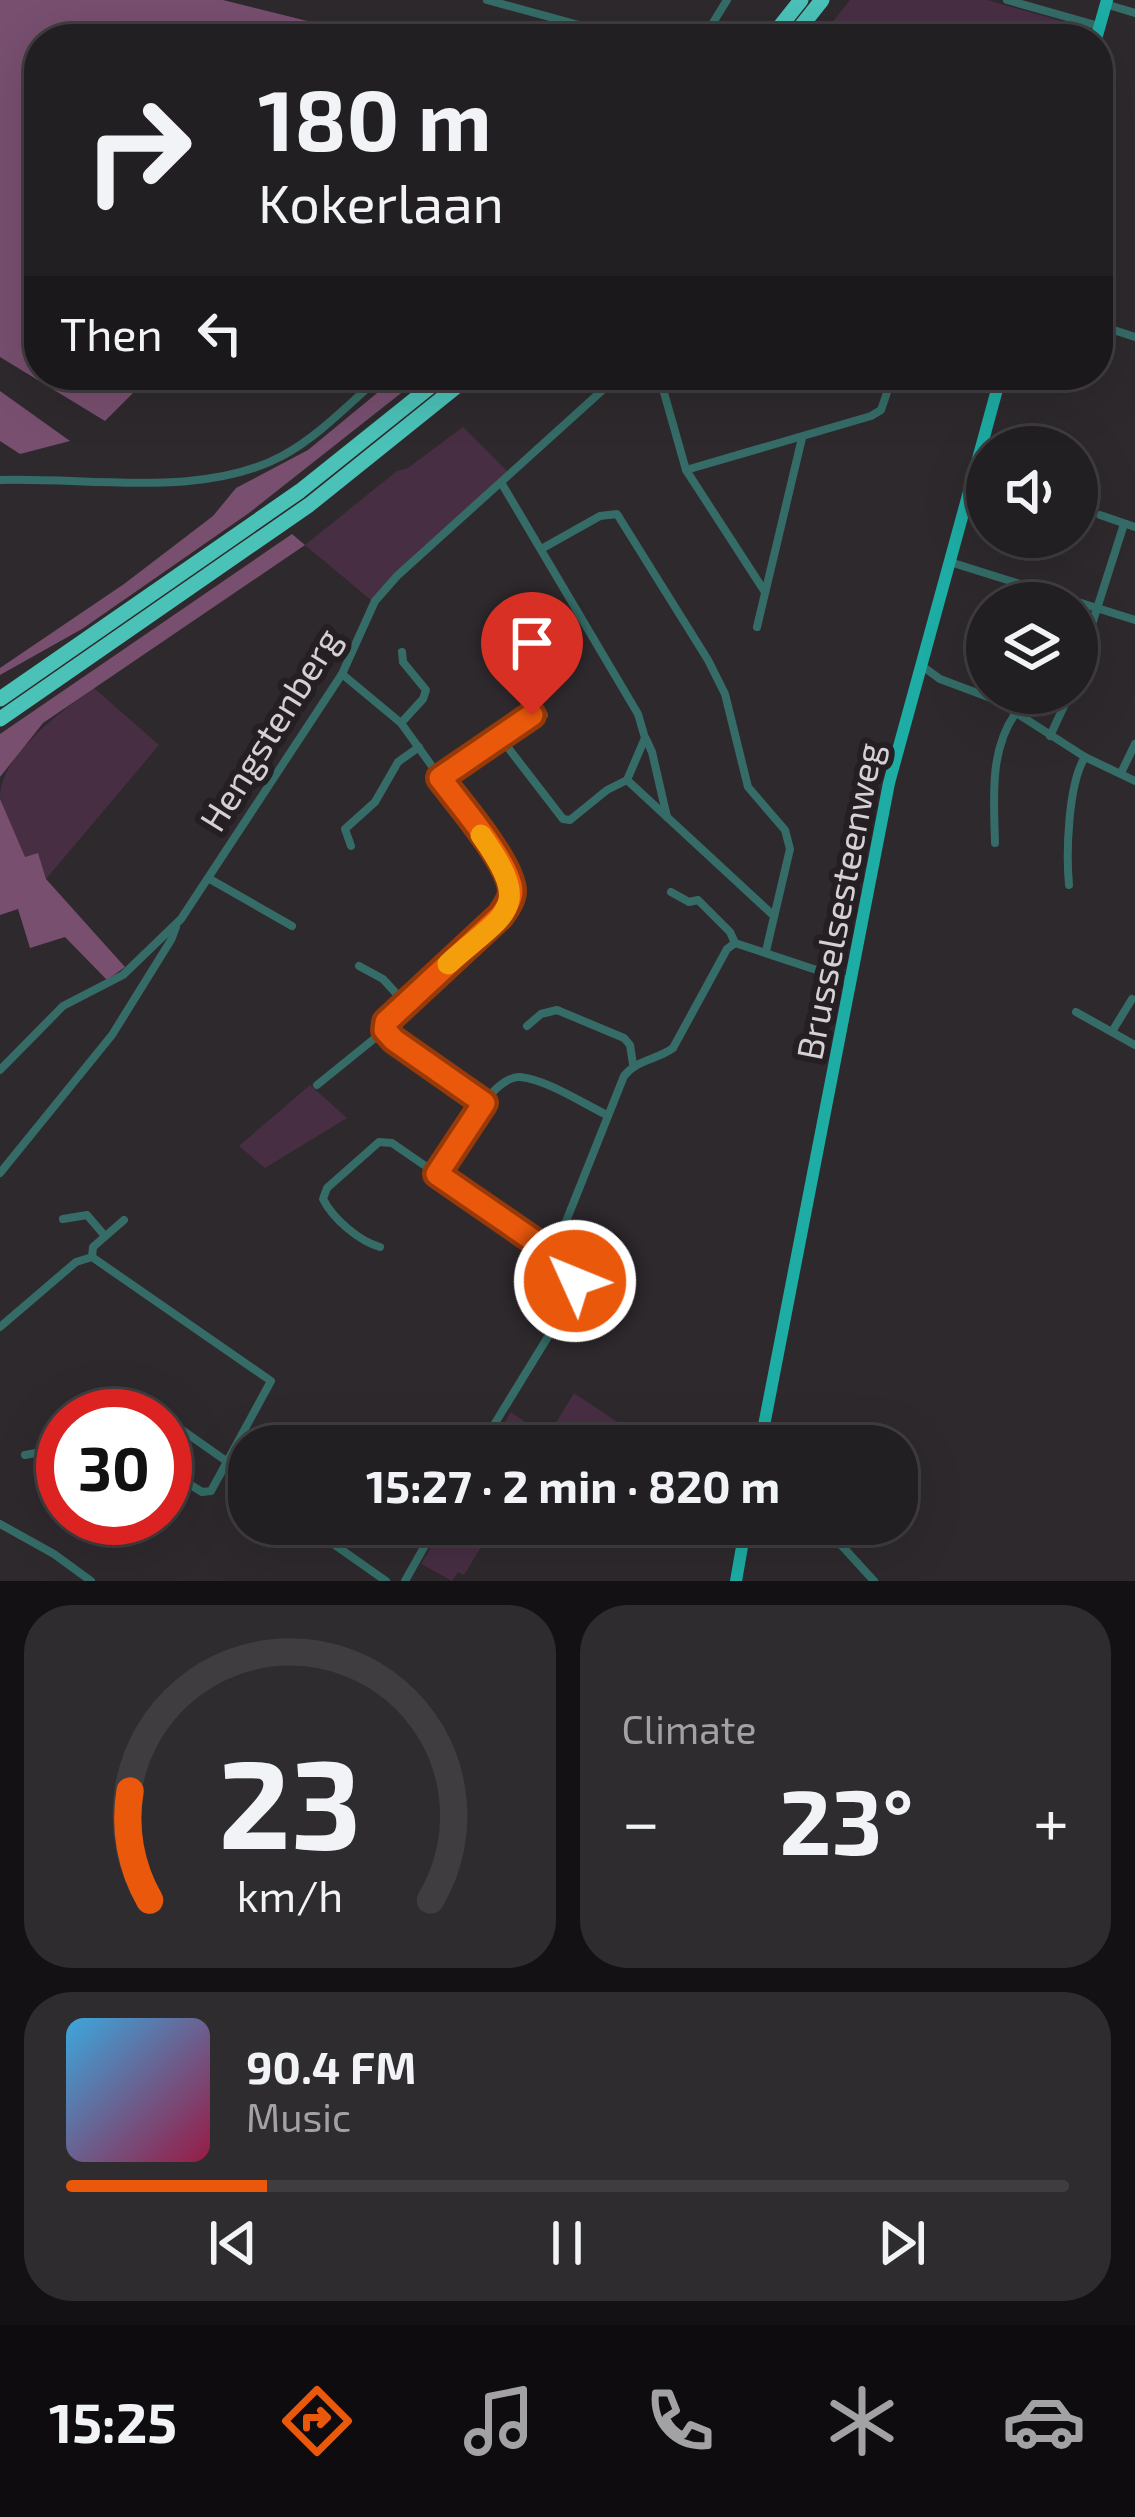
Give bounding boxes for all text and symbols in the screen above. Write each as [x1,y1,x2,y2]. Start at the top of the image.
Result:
text: 180 m [258,67,492,168]
icon: right [60,72,216,228]
text: Kokerlaan [258,169,504,234]
icon: left [187,300,253,366]
text: Then [60,306,163,360]
map controls [966,426,1098,714]
button: sound [966,426,1098,558]
button: layers [966,582,1098,714]
pin [481,592,583,715]
icon: arrive [499,610,565,676]
street label: Hengstenberg [190,620,348,838]
street label: Brusselsesteenweg [786,739,890,1063]
position arrow [512,1218,638,1344]
speed limit sign: 30 [36,1389,192,1545]
text: 15:27 · 2 min · 820 m [366,1458,780,1512]
text: Climate [622,1705,756,1752]
text: 23 [218,1724,361,1874]
text: 23° [779,1765,914,1873]
text: − [622,1780,660,1859]
text: + [1033,1780,1069,1859]
text: km/h [236,1868,343,1920]
text: 90.4 FM [246,2039,416,2093]
text: Music [246,2093,351,2140]
icon: previous [200,2210,266,2276]
icon: pause [534,2210,600,2276]
icon: next [869,2210,935,2276]
icon: directions [275,2379,359,2463]
icon: music [457,2379,541,2463]
icon: phone [638,2379,722,2463]
icon: climate [820,2379,904,2463]
icon: car [1002,2379,1086,2463]
text: 15:25 [49,2389,177,2454]

